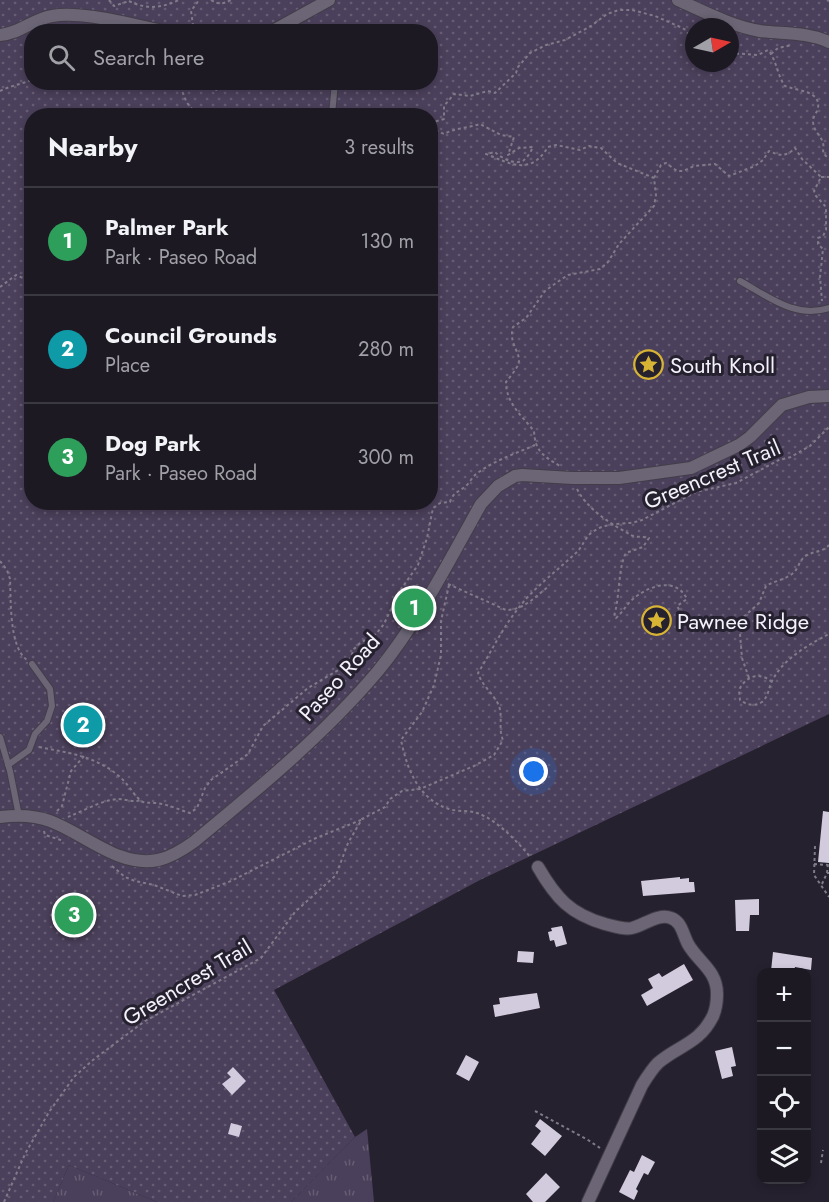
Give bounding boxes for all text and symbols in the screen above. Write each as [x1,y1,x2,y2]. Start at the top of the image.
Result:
north arrow [685,18,739,72]
search box [24,24,438,90]
icon: search [45,41,78,74]
text: Search here [93,41,204,73]
text: Nearby [48,128,137,166]
text: 3 results [344,133,414,162]
text: Palmer Park [105,211,229,243]
text: 1 [62,227,73,256]
text: 130 m [360,227,414,256]
text: Park · Paseo Road [105,243,257,272]
text: Council Grounds [105,319,277,351]
text: 2 [61,335,74,364]
text: 280 m [358,335,414,364]
place icon: South Knoll [633,349,665,381]
place label: South Knoll [670,349,775,381]
text: Place [105,351,150,380]
text: Dog Park [105,427,201,459]
street label: Greencrest Trail [639,431,785,517]
text: 3 [61,443,74,472]
text: 300 m [357,443,414,472]
text: Park · Paseo Road [105,459,257,488]
pin: 1 [394,586,434,630]
place icon: Pawnee Ridge [640,605,672,637]
place label: Pawnee Ridge [677,605,809,637]
street label: Paseo Road [291,626,387,728]
pin: 2 [64,702,103,748]
your location [519,757,548,786]
pin: 3 [54,892,94,938]
street label: Greencrest Trail [116,931,258,1033]
map controls [757,968,811,1184]
button: + [757,968,811,1022]
button: − [757,1022,811,1076]
button: locate [757,1076,811,1130]
button: layers [757,1130,811,1184]

